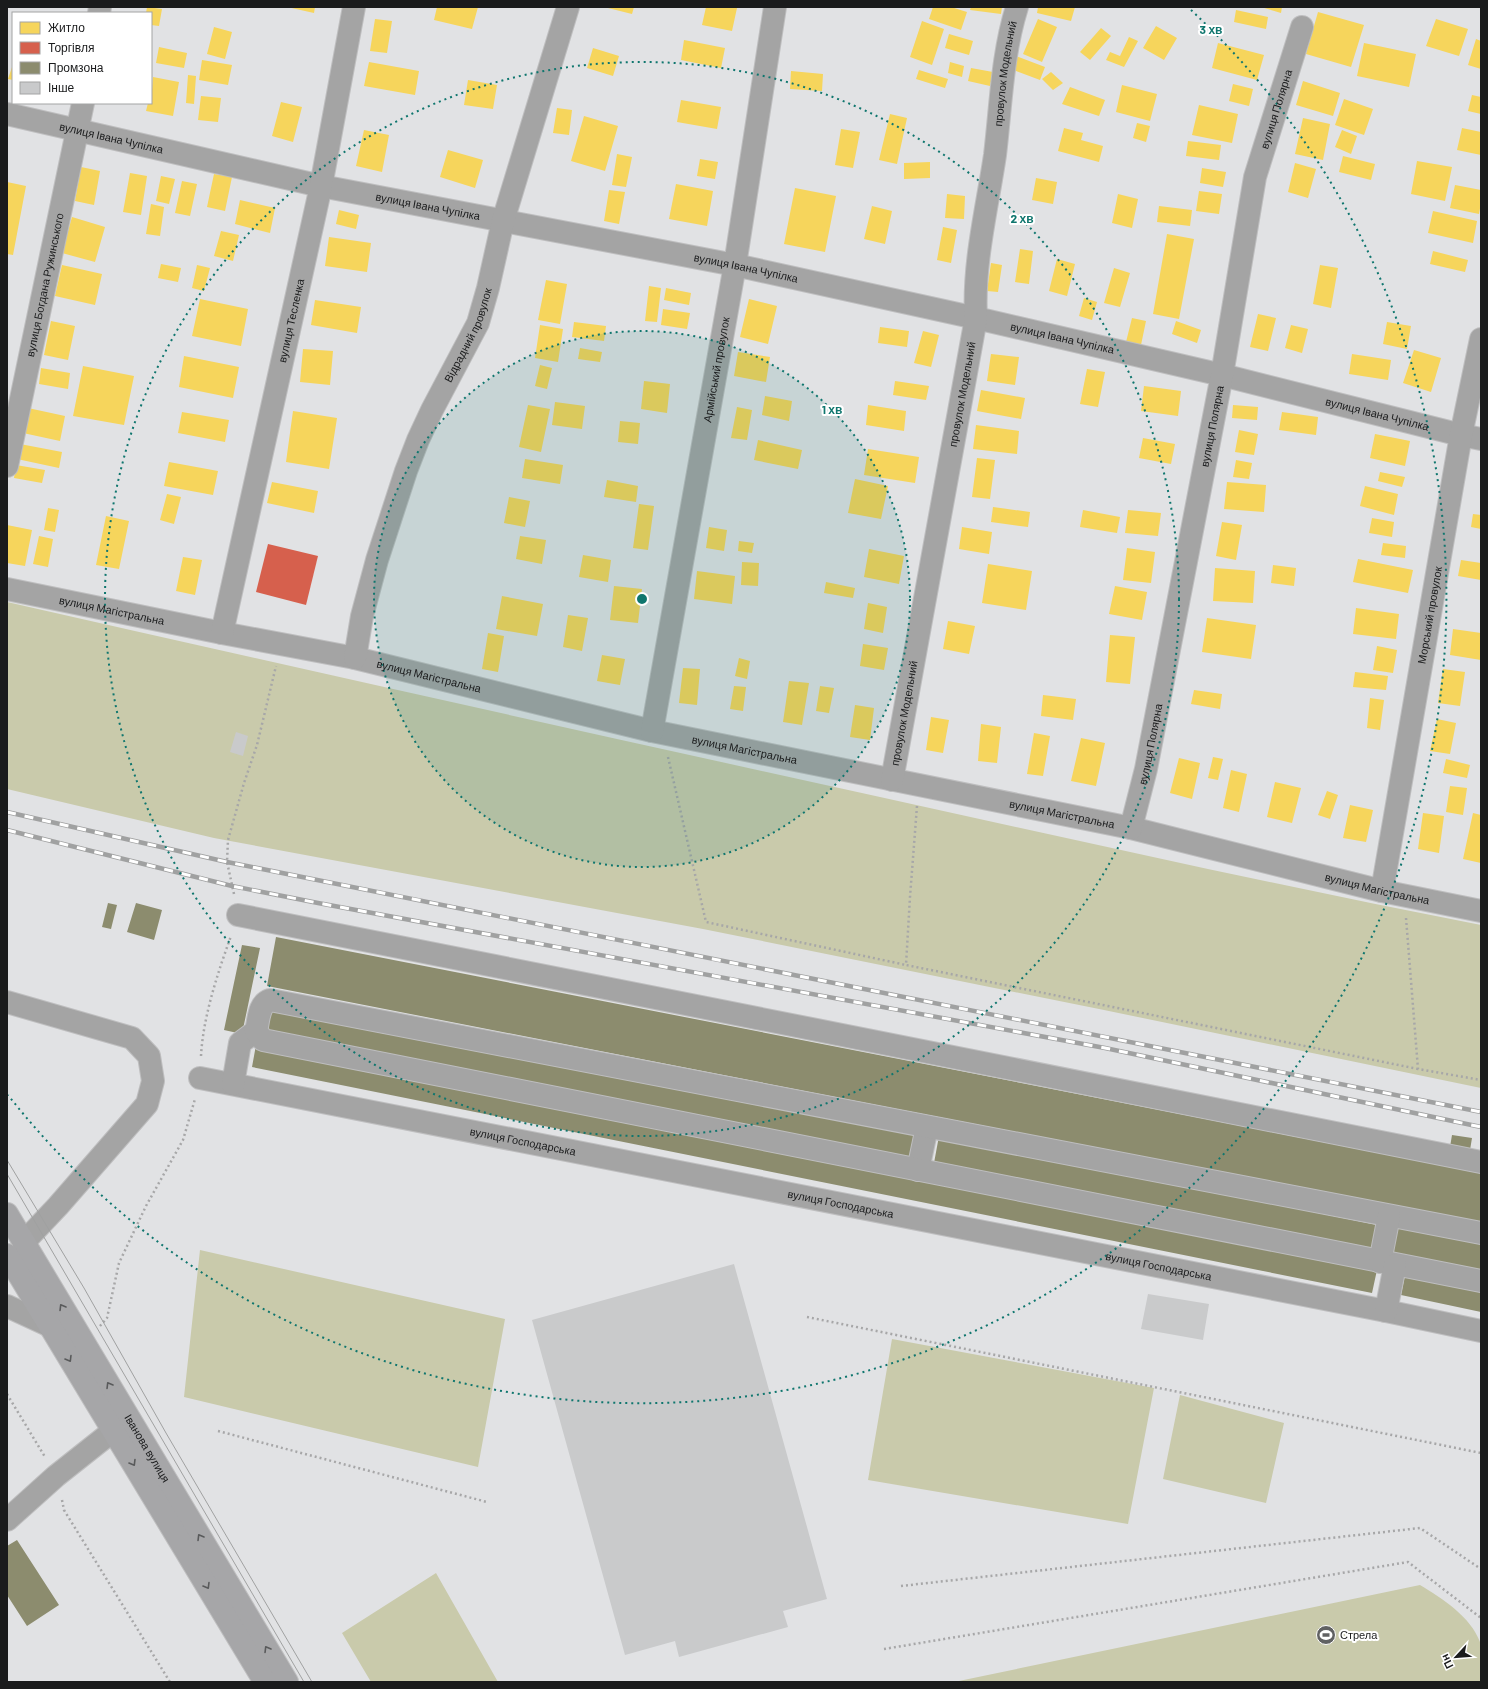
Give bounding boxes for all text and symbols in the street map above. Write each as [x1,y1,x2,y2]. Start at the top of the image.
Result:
legend [12,12,152,104]
street label: провулок Модельний [991,19,1019,127]
text: Житло [48,20,85,34]
text: 3 хв [1200,22,1222,36]
text: Торгівля [48,40,94,55]
text: Промзона [48,60,104,75]
street label: вулиця Полярна [1257,67,1295,150]
text: Інше [48,80,75,94]
street label: вулиця Івана Чупілка [58,119,165,156]
street label: вулиця Івана Чупілка [375,190,482,222]
text: 2 хв [1010,211,1034,225]
street label: вулиця Богдана Ружинського [23,212,66,358]
street label: вулиця Івана Чупілка [693,250,800,285]
street label: вулиця Тесленка [275,276,306,364]
street label: Відрадний провулок [441,286,494,384]
street label: Армійський провулок [700,316,732,423]
street label: вулиця Івана Чупілка [1009,319,1116,356]
street label: провулок Модельний [946,341,978,448]
street label: вулиця Полярна [1197,384,1226,468]
street label: вулиця Івана Чупілка [1324,394,1431,433]
text: 1 хв [822,402,842,416]
street label: Морський провулок [1414,565,1444,665]
centre of rings [635,592,649,606]
street label: вулиця Магістральна [58,593,166,627]
street label: вулиця Магістральна [376,657,483,695]
street label: провулок Модельний [888,659,920,767]
street label: вулиця Полярна [1135,702,1165,786]
street label: вулиця Магістральна [691,732,799,766]
street label: вулиця Магістральна [1008,797,1117,831]
street label: вулиця Магістральна [1324,870,1432,907]
street label: вулиця Господарська [469,1124,578,1158]
street label: вулиця Господарська [787,1187,896,1220]
street label: вулиця Господарська [1105,1249,1214,1283]
one-way arrow [60,1303,67,1311]
one-way arrow [64,1355,72,1362]
one-way arrow [106,1382,114,1389]
street label: Іванова вулиця [122,1412,173,1484]
one-way arrow [129,1459,136,1466]
one-way arrow [198,1534,205,1541]
one-way arrow [203,1582,210,1589]
sports icon: Стрела [1315,1624,1337,1646]
place label: Стрела [1340,1628,1378,1641]
north arrow [1436,1637,1476,1677]
one-way arrow [265,1646,272,1653]
text: Пн [1438,1652,1456,1671]

